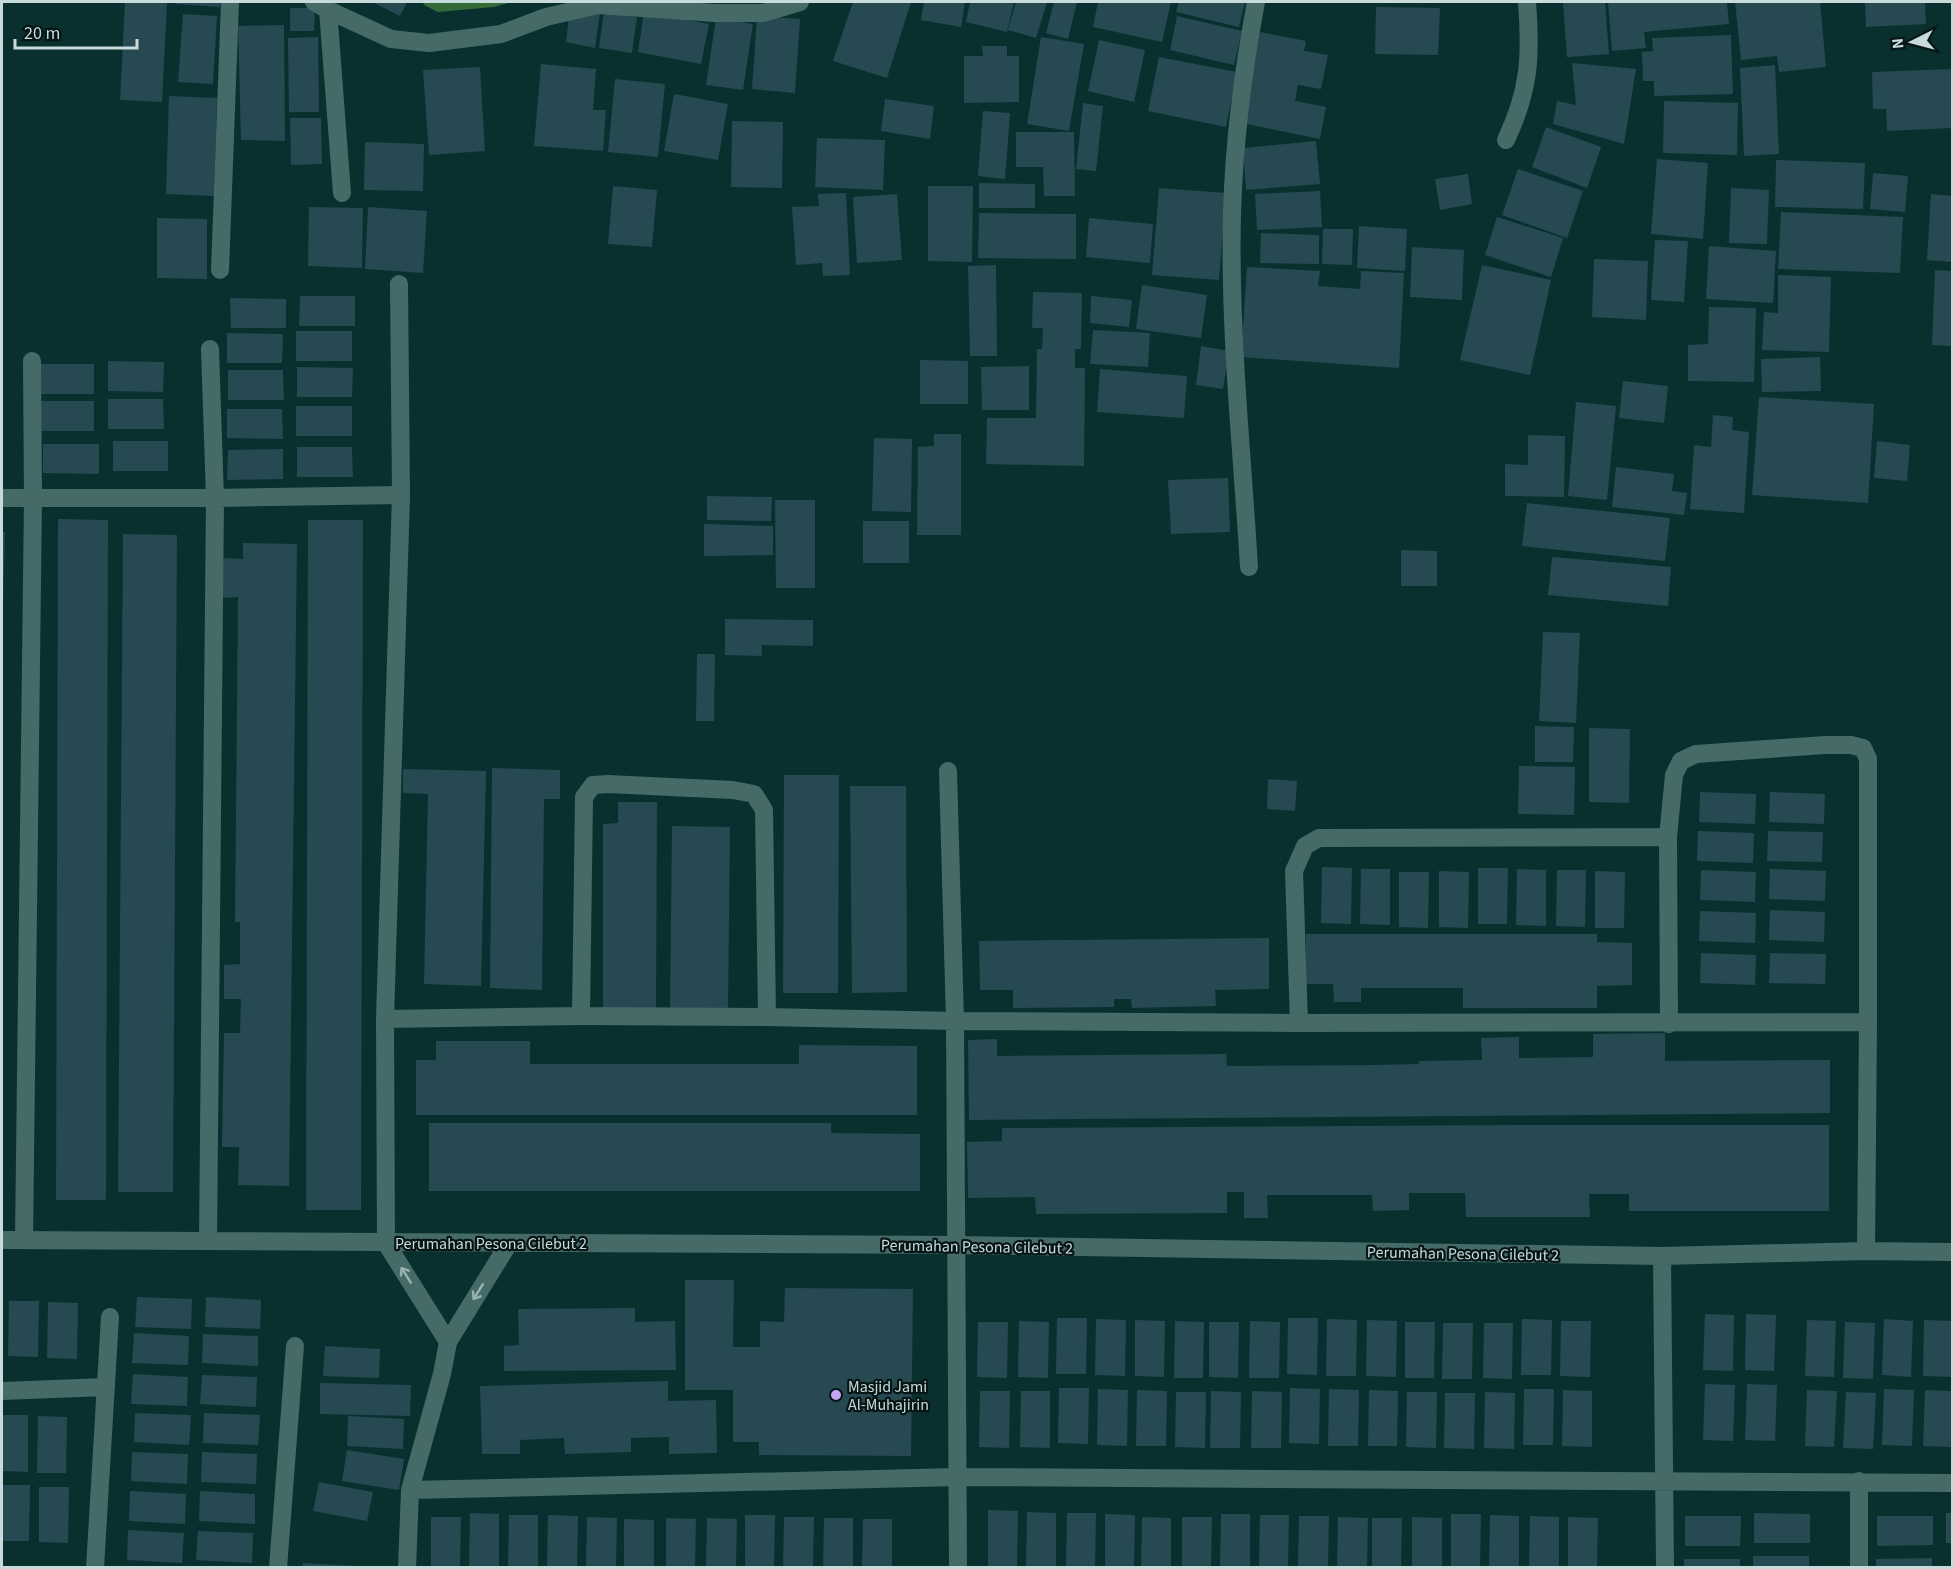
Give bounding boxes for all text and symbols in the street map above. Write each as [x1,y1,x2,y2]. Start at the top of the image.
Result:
scale bar [15,12,136,50]
north arrow [1882,12,1942,72]
text: 20 m [24,21,60,46]
text: N [1887,37,1910,50]
street label: Perumahan Pesona Cilebut 2 [395,1233,587,1255]
street label: Perumahan Pesona Cilebut 2 [881,1234,1073,1260]
street label: Perumahan Pesona Cilebut 2 [1367,1241,1559,1267]
one-way arrow [399,1267,411,1284]
one-way arrow [472,1283,484,1300]
place label: Masjid Jami Al-Muhajirin [848,1376,929,1416]
marker: Masjid Jami Al-Muhajirin [829,1388,843,1402]

